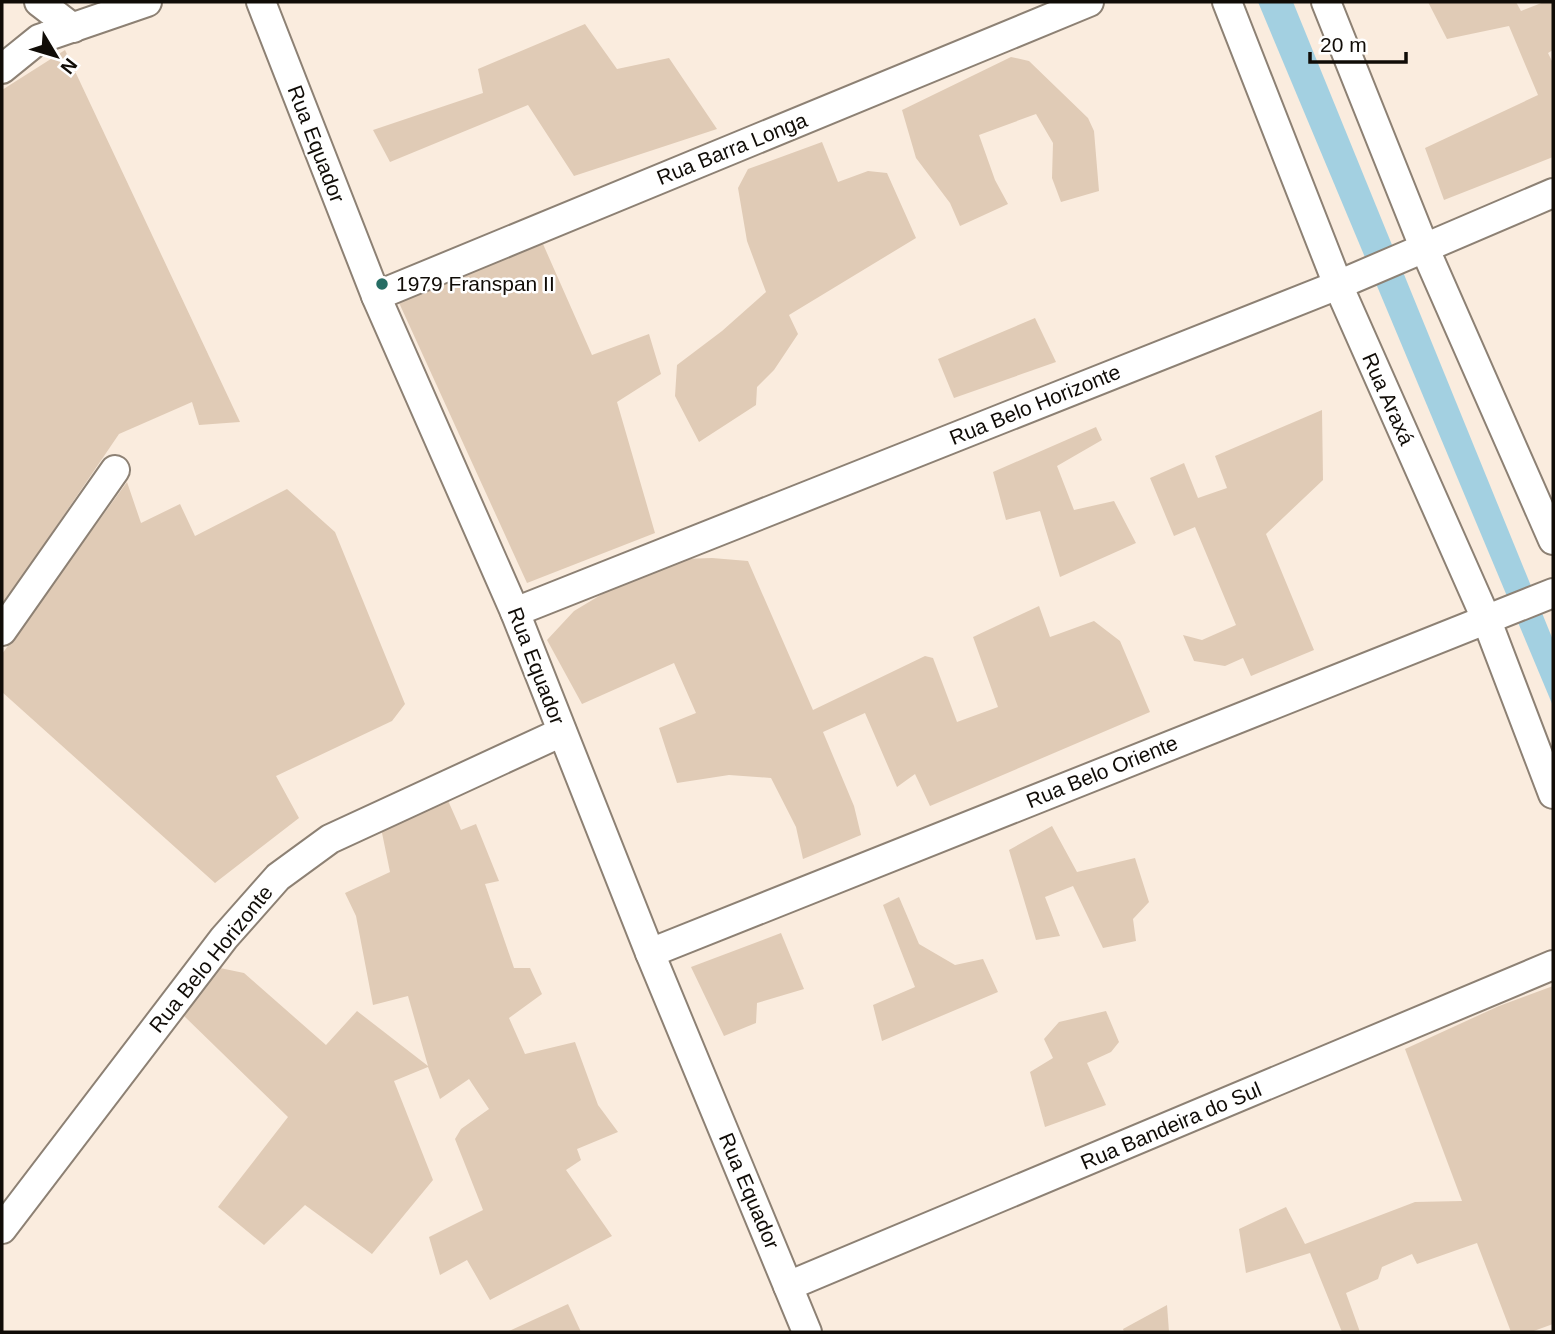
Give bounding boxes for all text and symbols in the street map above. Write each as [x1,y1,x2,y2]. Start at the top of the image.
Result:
north arrow [21,21,91,91]
scale bar [1310,21,1406,65]
text: 20 m [1320,33,1367,56]
text: N [57,54,82,78]
street label: Rua Equador [284,82,349,206]
street label: Rua Barra Longa [653,108,811,189]
place label: 1979 Franspan II [396,272,555,295]
marker: 1979 Franspan II [374,276,390,292]
street label: Rua Araxá [1358,349,1419,449]
street label: Rua Belo Horizonte [946,360,1124,449]
street label: Rua Equador [504,604,569,728]
street label: Rua Belo Oriente [1023,731,1181,812]
street label: Rua Belo Horizonte [144,881,277,1037]
street label: Rua Bandeira do Sul [1077,1077,1265,1174]
street label: Rua Equador [715,1129,784,1252]

